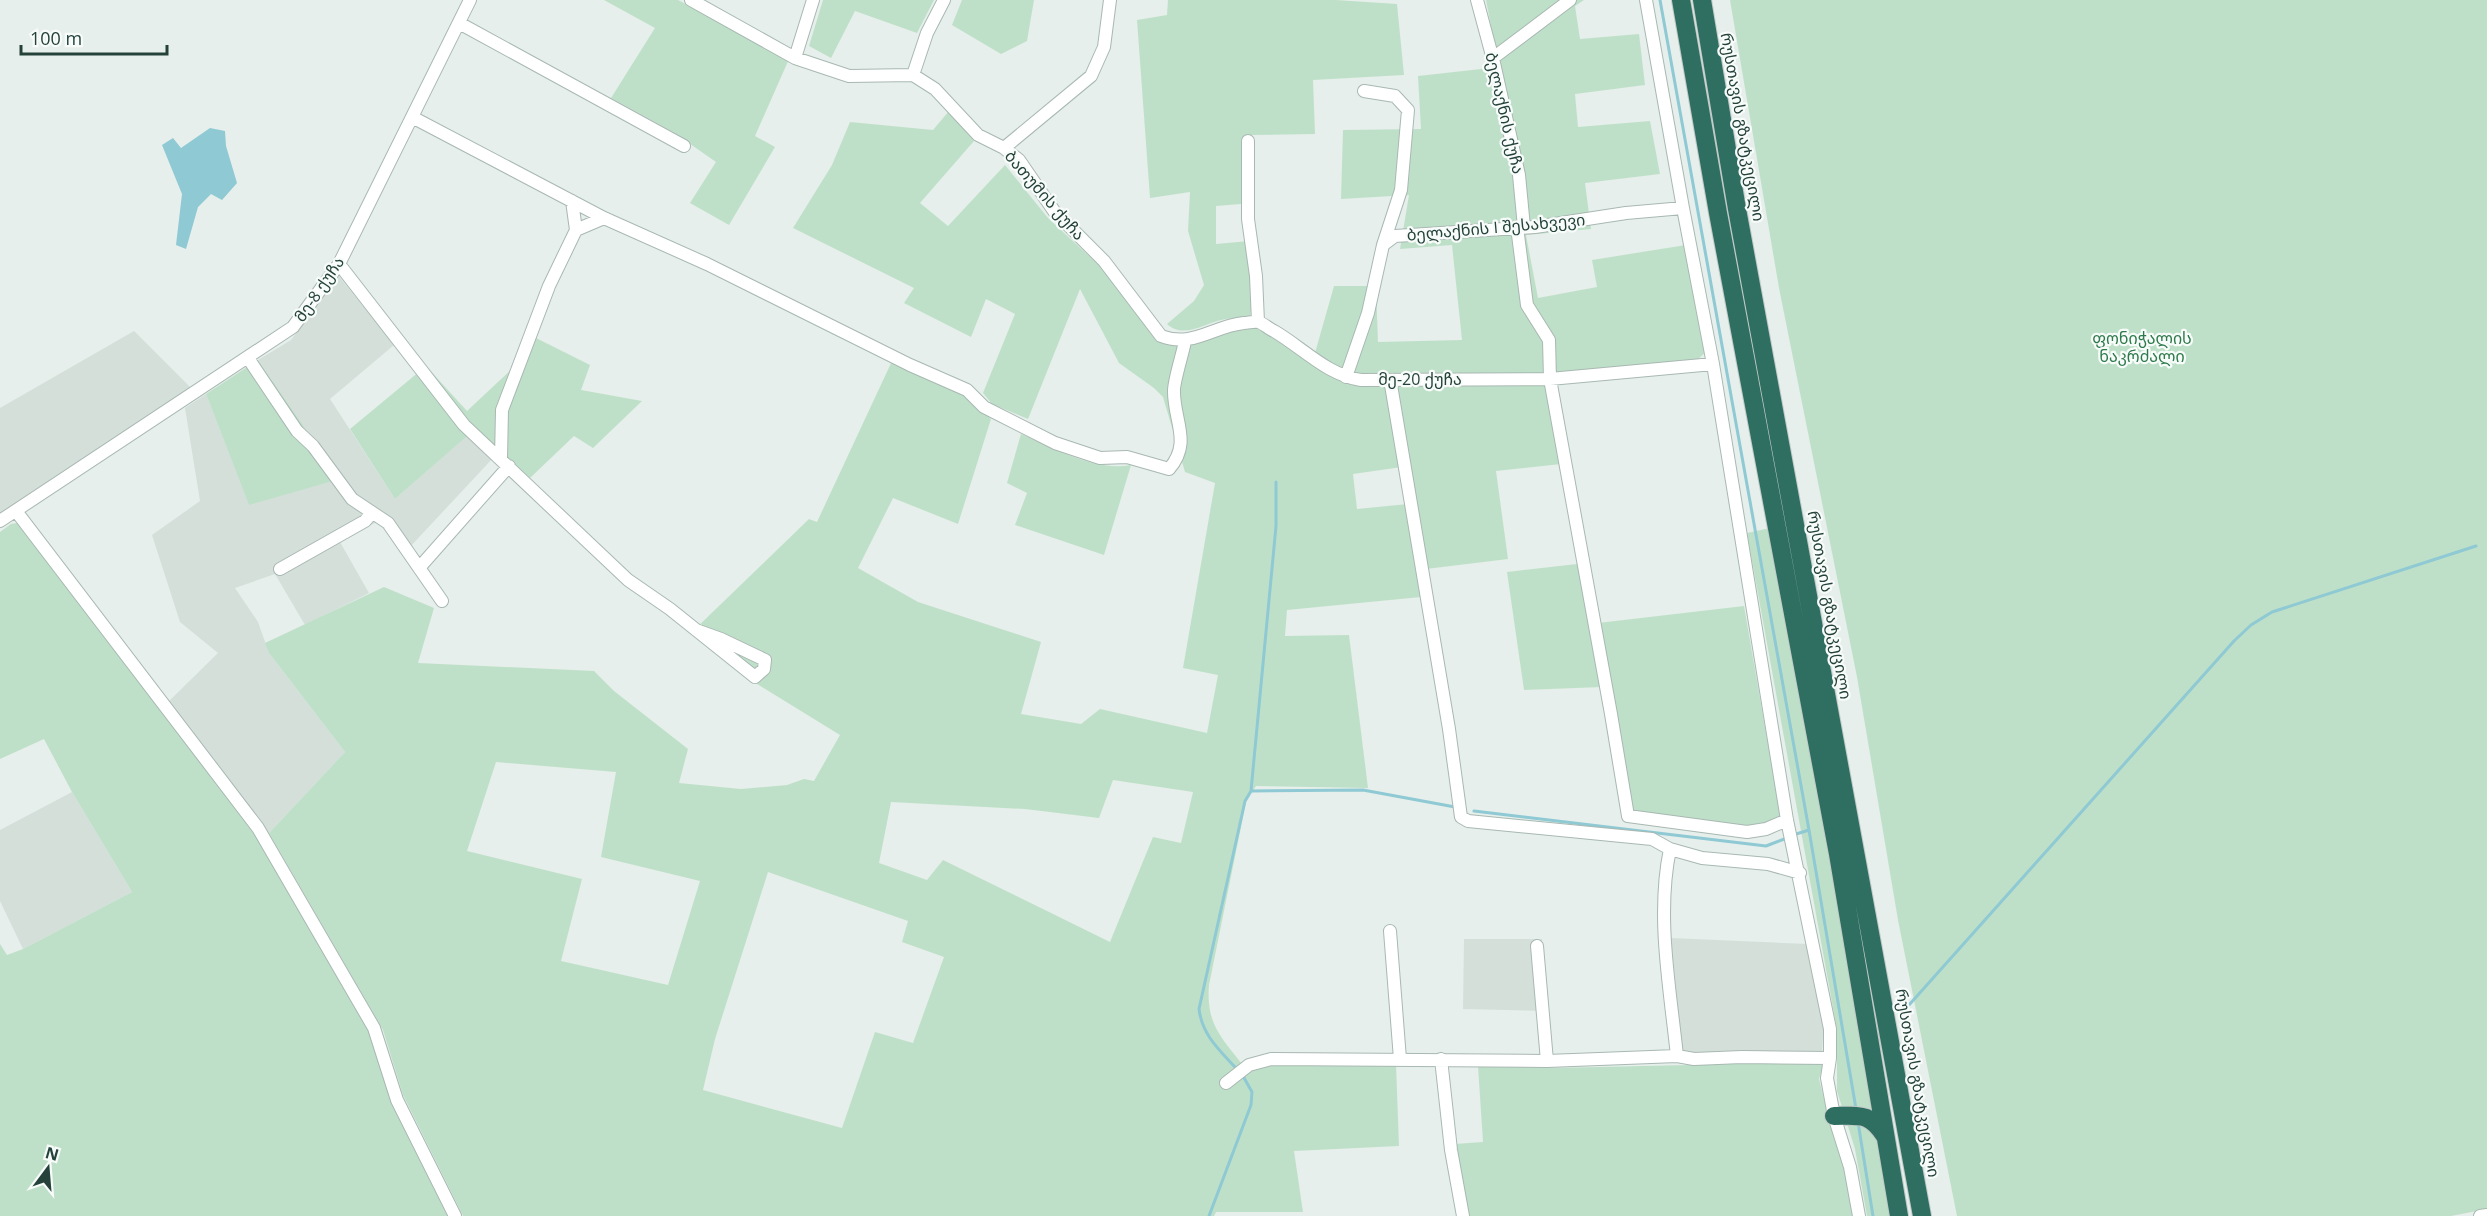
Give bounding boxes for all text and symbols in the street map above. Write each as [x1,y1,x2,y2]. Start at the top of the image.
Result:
scale bar [21,18,166,56]
text: 100 m [30,26,82,50]
street label: რუსთავის გზატკეცილი [1716,31,1770,223]
street label: ბელაქნის ქუჩა [1480,50,1530,176]
street label: ბათუმის ქუჩა [1000,145,1090,245]
street label: ბელაქნის I შესახვევი [1406,208,1586,246]
street label: მე-8 ქუჩა [289,252,349,326]
park label: ფონიჭალის ნაკრძალი [2092,327,2192,367]
street label: მე-20 ქუჩა [1378,368,1462,390]
street label: რუსთავის გზატკეცილი [1803,509,1857,701]
street label: რუსთავის გზატკეცილი [1891,987,1945,1179]
north arrow [18,1138,78,1198]
text: N [43,1141,61,1166]

